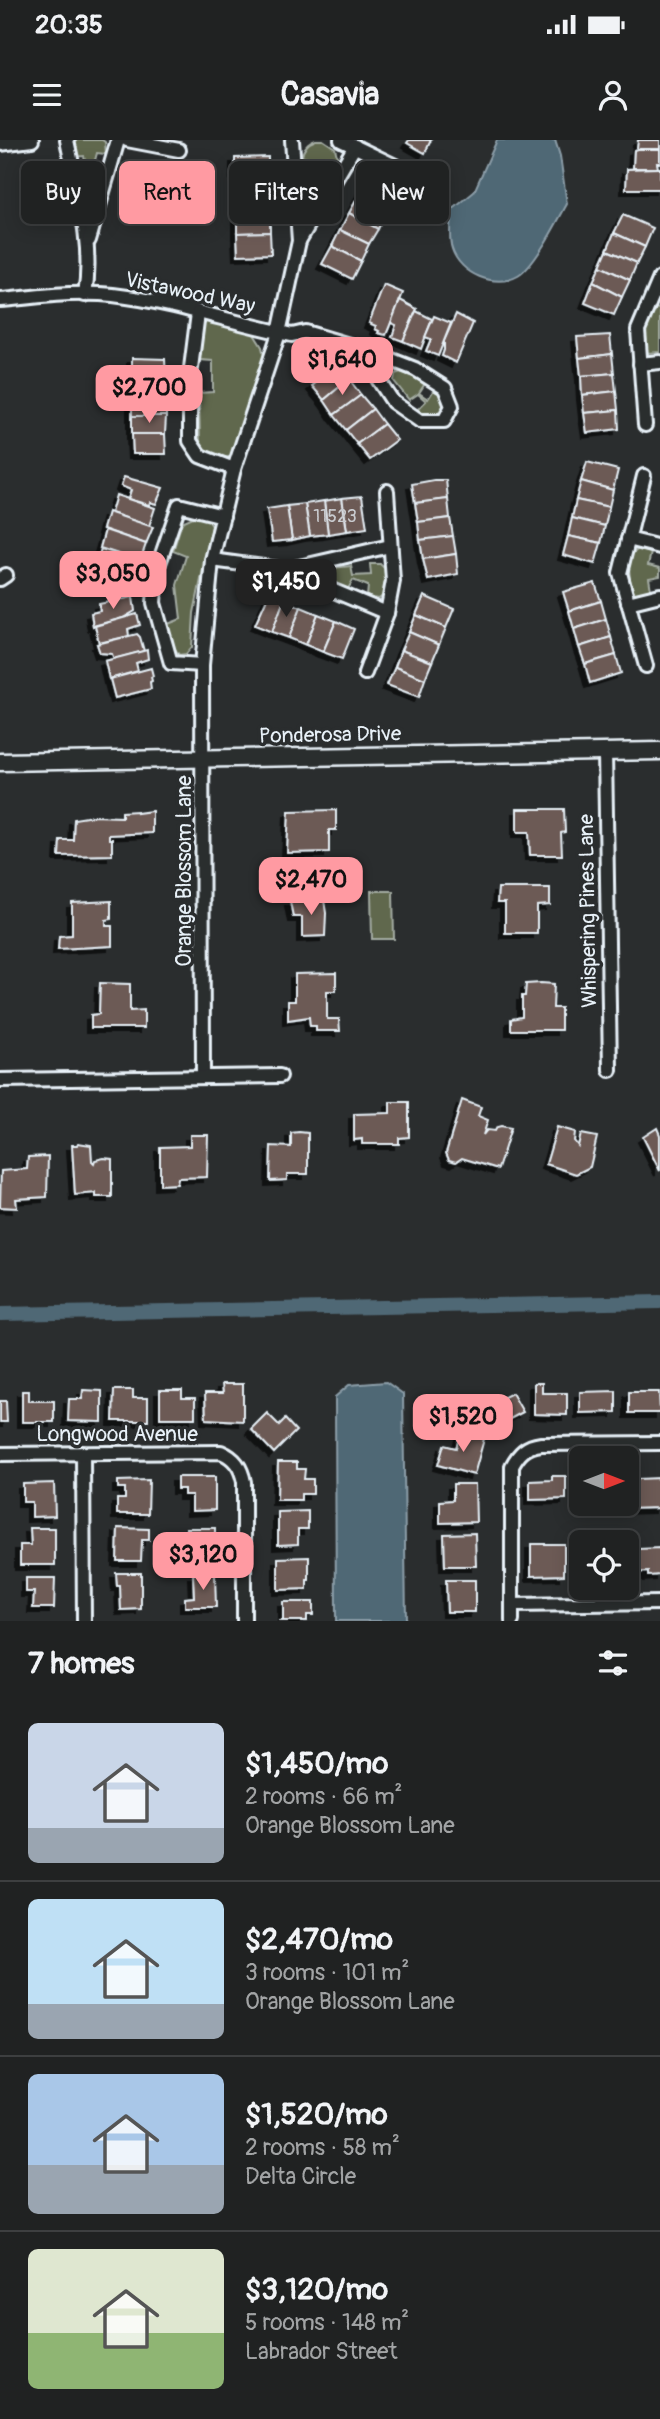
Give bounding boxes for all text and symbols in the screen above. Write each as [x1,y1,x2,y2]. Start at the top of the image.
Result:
text: 20:35 [35,9,103,41]
text: Casavia [281,75,379,115]
icon: menu [28,76,66,114]
icon: person [594,76,632,114]
chip: Buy [21,161,105,224]
chip: Rent [119,161,215,224]
chip: Filters [229,161,342,224]
chip: New [356,161,449,224]
street label: Vistawood Way [123,266,257,320]
pin: $1,640 [285,338,399,397]
text: $1,640 [307,345,377,374]
pin: $2,700 [92,366,206,425]
text: $2,700 [112,373,186,402]
house number: 11523 [313,505,357,528]
pin: $3,050 [56,552,170,611]
text: $3,050 [75,559,151,588]
pin: $1,450 [229,560,343,619]
text: $1,450 [252,567,320,596]
street label: Ponderosa Drive [259,720,402,750]
street label: Orange Blossom Lane [171,775,198,967]
street label: Whispering Pines Lane [573,813,603,1008]
pin: $2,470 [254,858,368,917]
text: $2,470 [275,865,347,894]
pin: $1,520 [406,1394,520,1454]
text: $1,520 [429,1402,497,1431]
street label: Longwood Avenue [36,1421,198,1448]
north arrow [569,1446,639,1516]
map controls [569,1446,639,1600]
button: locate [569,1530,639,1600]
pin: $3,120 [146,1532,260,1592]
text: $3,120 [169,1540,237,1569]
icon: filters [594,1644,632,1682]
text: 7 homes [28,1645,135,1682]
text: $1,450/mo [245,1745,388,1782]
icon: home [84,1751,168,1835]
text: 2 rooms · 66 m² [245,1782,402,1811]
text: Orange Blossom Lane [245,1811,455,1840]
text: $2,470/mo [245,1921,393,1958]
icon: home [84,1927,168,2011]
text: 3 rooms · 101 m² [245,1958,409,1987]
text: Orange Blossom Lane [245,1987,455,2016]
text: $1,520/mo [245,2096,388,2133]
icon: home [84,2102,168,2186]
text: 2 rooms · 58 m² [245,2133,400,2162]
text: Delta Circle [245,2162,356,2191]
text: $3,120/mo [245,2271,388,2308]
icon: home [84,2277,168,2361]
text: 5 rooms · 148 m² [245,2308,409,2337]
text: Labrador Street [245,2337,398,2366]

